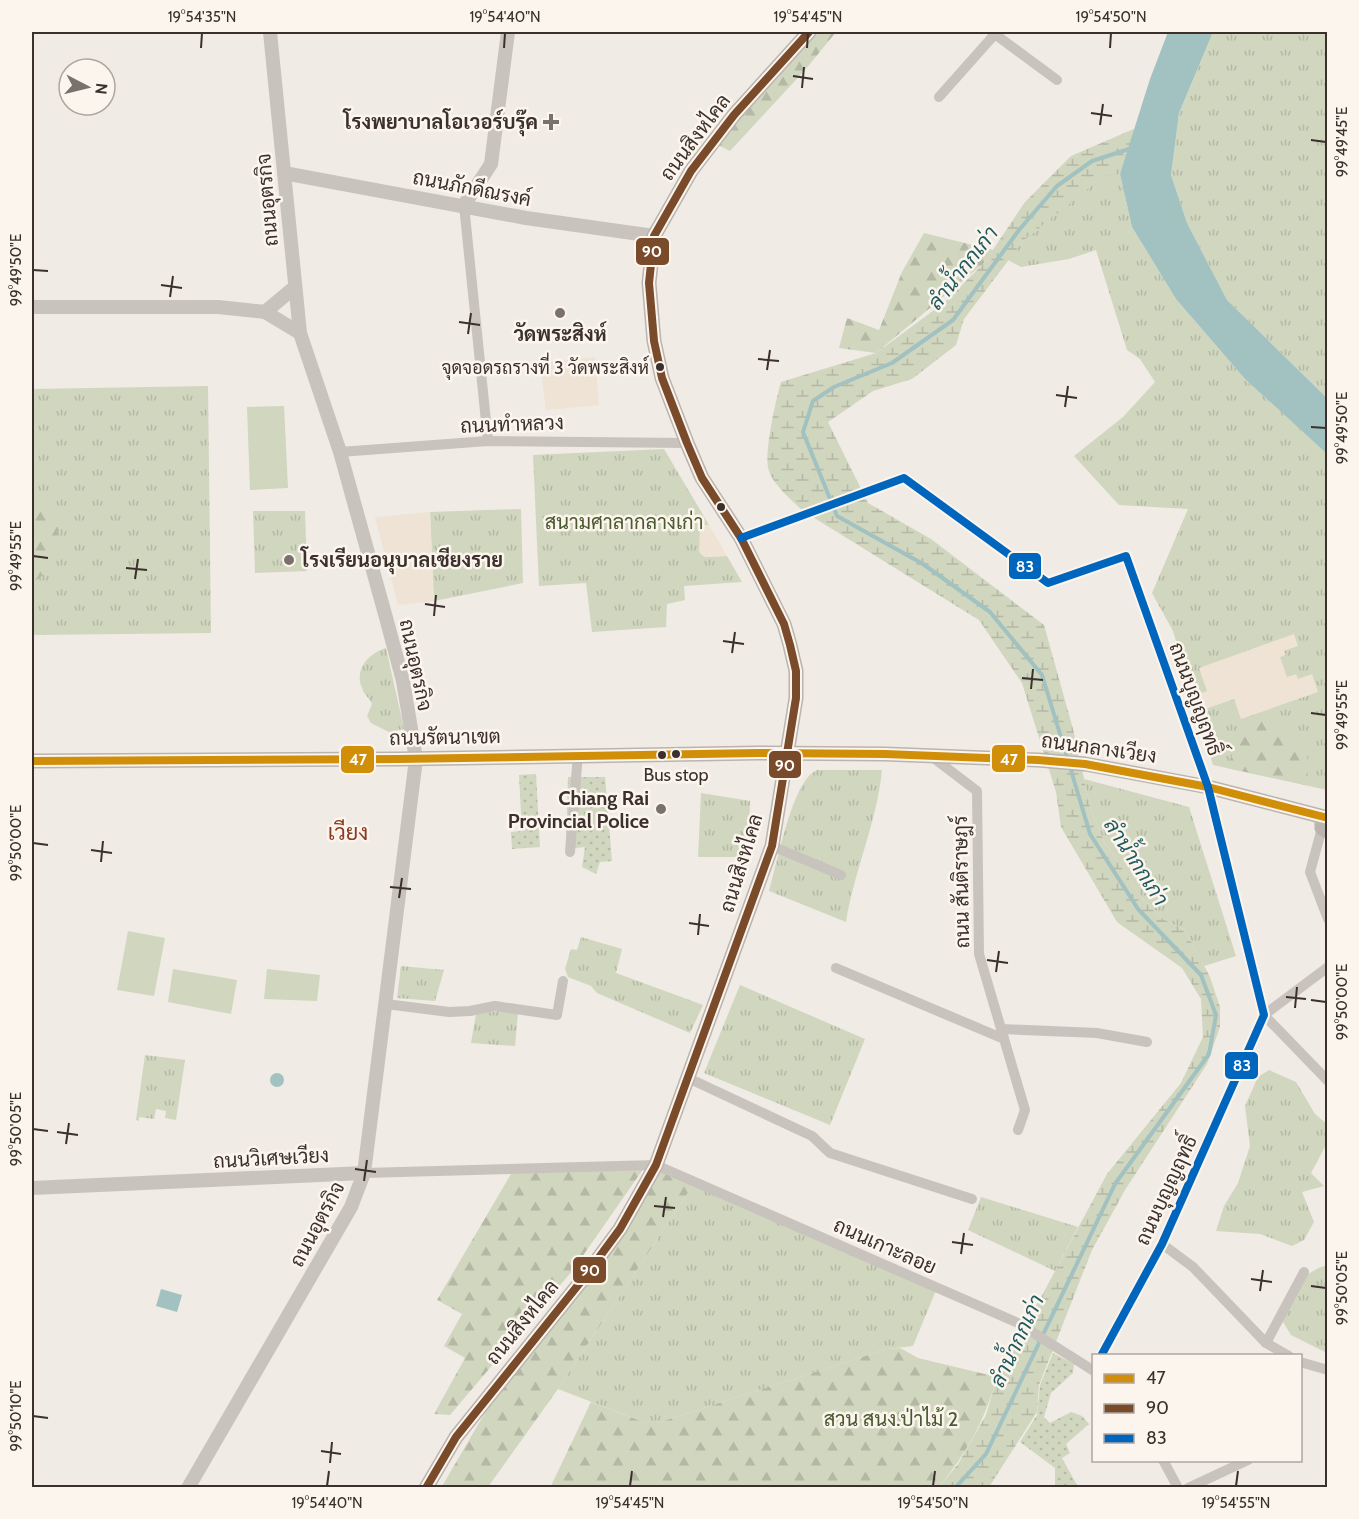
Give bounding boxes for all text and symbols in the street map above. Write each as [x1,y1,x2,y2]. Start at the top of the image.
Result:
text: 19°54'35"N [168,8,236,26]
text: 19°54'40"N [469,8,541,26]
text: 19°54'45"N [774,8,842,26]
text: 19°54'50"N [1076,8,1146,26]
north arrow [57,57,117,117]
text: N [91,82,112,96]
street label: ถนนสิงหไคล [654,88,735,185]
text: 99°49'45"E [1333,107,1351,177]
place label: โรงพยาบาลโอเวอร์บรุ๊ค [342,108,538,137]
marker: โรงพยาบาลโอเวอร์บรุ๊ค [542,113,560,131]
street label: ถนนอุตรกิจ [251,152,285,248]
street label: ถนนภักดีณรงค์ [411,163,534,211]
water label: ลำน้ำกกเก่า [918,218,1003,314]
text: 99°49'50"E [7,234,25,306]
line badge: 90 [635,237,670,266]
text: 90 [642,242,662,261]
marker: วัดพระสิงห์ [553,306,567,320]
place label: วัดพระสิงห์ [513,321,608,346]
place label: จุดจอดรถรางที่ 3 วัดพระสิงห์ [441,352,649,380]
marker: จุดจอดรถรางที่ 3 วัดพระสิงห์ [654,361,666,373]
text: 99°49'50"E [1333,392,1351,464]
street label: ถนนทำหลวง [460,410,564,438]
unlabelled marker [715,501,727,513]
park label: สนามศาลากลางเก่า [545,510,703,534]
text: 99°49'55"E [7,521,25,591]
place label: โรงเรียนอนุบาลเชียงราย [300,546,503,575]
line badge: 83 [1008,552,1042,580]
marker: โรงเรียนอนุบาลเชียงราย [282,553,296,567]
text: 83 [1016,557,1034,576]
street label: ถนนอุตรกิจ [393,617,437,714]
street label: ถนนบุญญฤทธิ์ [1163,637,1233,760]
text: 99°49'55"E [1333,680,1351,750]
street label: ถนนรัตนาเขต [389,724,501,750]
street label: ถนนกลางเวียง [1040,727,1158,768]
line badge: 47 [991,744,1026,773]
line badge: 47 [340,745,375,774]
marker: Bus stop [670,748,682,760]
unlabelled marker [656,749,668,761]
text: 47 [349,750,368,769]
line badge: 90 [768,750,802,779]
text: 47 [1000,750,1019,769]
text: 90 [775,756,795,775]
place label: Bus stop [644,764,708,786]
place label: Chiang Rai Provincial Police [508,786,649,833]
marker: Chiang Rai Provincial Police [654,802,668,816]
text: 99°50'00"E [7,805,25,881]
street label: ถนนสิงหไคล [714,810,767,915]
water label: ลำน้ำกกเก่า [1099,811,1178,910]
street label: ถนน สันติราษฎร์ [946,815,976,949]
district label: เวียง [328,819,368,846]
text: 99°50'00"E [1333,964,1351,1040]
line badge: 83 [1224,1051,1259,1080]
text: 83 [1233,1056,1251,1075]
text: 99°50'05"E [7,1092,25,1166]
street label: ถนนบุญญฤทธิ์ [1125,1128,1204,1250]
street label: ถนนวิเศษเวียง [212,1142,330,1173]
street label: ถนนอุตรกิจ [285,1177,351,1272]
street label: ถนนเกาะลอย [830,1213,940,1279]
text: 99°50'05"E [1333,1251,1351,1325]
line badge: 90 [572,1256,607,1284]
text: 90 [580,1261,600,1280]
street label: ถนนสิงหไคล [480,1274,563,1369]
water label: ลำน้ำกกเก่า [980,1289,1049,1391]
legend [1092,1354,1302,1462]
text: 47 [1146,1367,1165,1389]
text: 99°50'10"E [7,1380,25,1452]
text: 90 [1146,1397,1169,1419]
park label: สวน สนง.ป่าไม้ 2 [824,1406,958,1431]
text: 83 [1146,1427,1167,1449]
text: 19°54'40"N [291,1494,363,1512]
text: 19°54'45"N [596,1494,664,1512]
text: 19°54'50"N [898,1494,968,1512]
text: 19°54'55"N [1202,1494,1270,1512]

